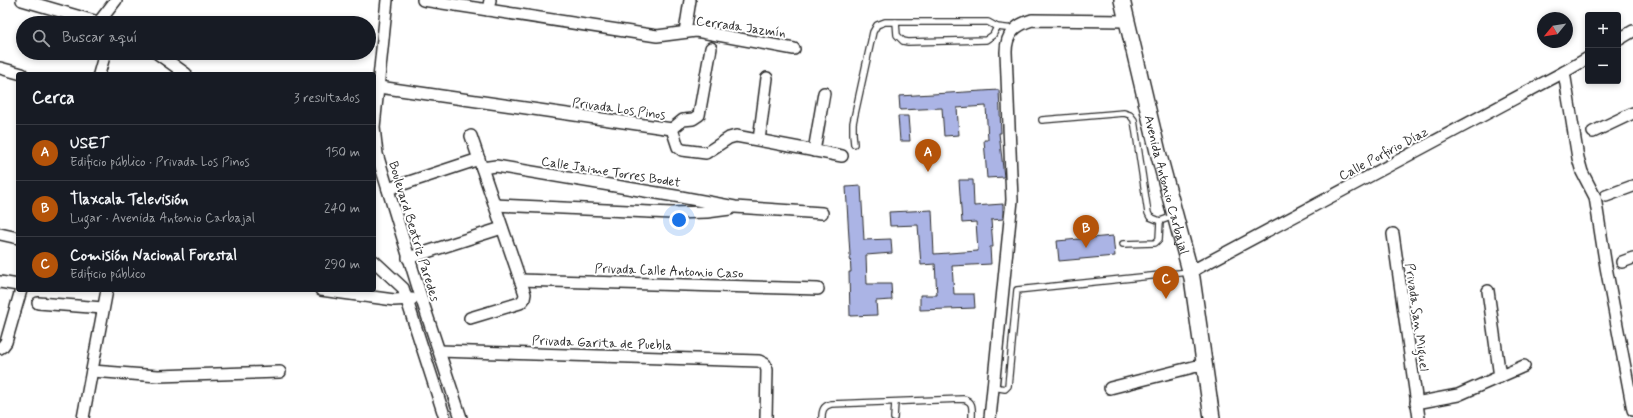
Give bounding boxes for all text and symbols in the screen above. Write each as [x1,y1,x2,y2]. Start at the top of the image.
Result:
north arrow [1537,12,1573,48]
map controls [1585,12,1621,84]
button: + [1585,12,1621,48]
street label: Cerrada Jazmín [695,13,787,42]
search box [16,16,376,60]
icon: search [30,27,52,49]
text: Buscar aquí [62,28,137,48]
button: − [1585,48,1621,84]
text: Cerca [32,87,75,109]
text: 3 resultados [294,90,360,107]
street label: Privada Los Pinos [571,95,667,124]
street label: Avenida Antonio Carbajal [1140,114,1192,256]
street label: Calle Porfirio Díaz [1336,123,1432,185]
text: USET [70,134,109,154]
pin: A [915,139,941,172]
text: A [41,144,49,161]
text: 150 m [326,144,360,161]
street label: Calle Jaime Torres Bodet [540,153,682,192]
text: Edificio público · Privada Los Pinos [70,154,250,171]
street label: Boulevard Beatriz Paredes [384,159,443,304]
text: Tlaxcala Televisión [70,190,188,210]
text: B [41,200,49,217]
text: 240 m [324,200,360,217]
text: Lugar · Avenida Antonio Carbajal [70,210,255,227]
your location [669,210,689,230]
pin: B [1073,215,1099,248]
text: Comisión Nacional Forestal [70,246,237,266]
text: C [40,256,50,273]
text: 290 m [324,256,360,273]
street label: Privada Calle Antonio Caso [594,260,744,283]
street label: Privada San Miguel [1399,262,1433,373]
text: Edificio público [70,266,146,283]
pin: C [1153,266,1179,299]
street label: Privada Garita de Puebla [532,333,673,354]

